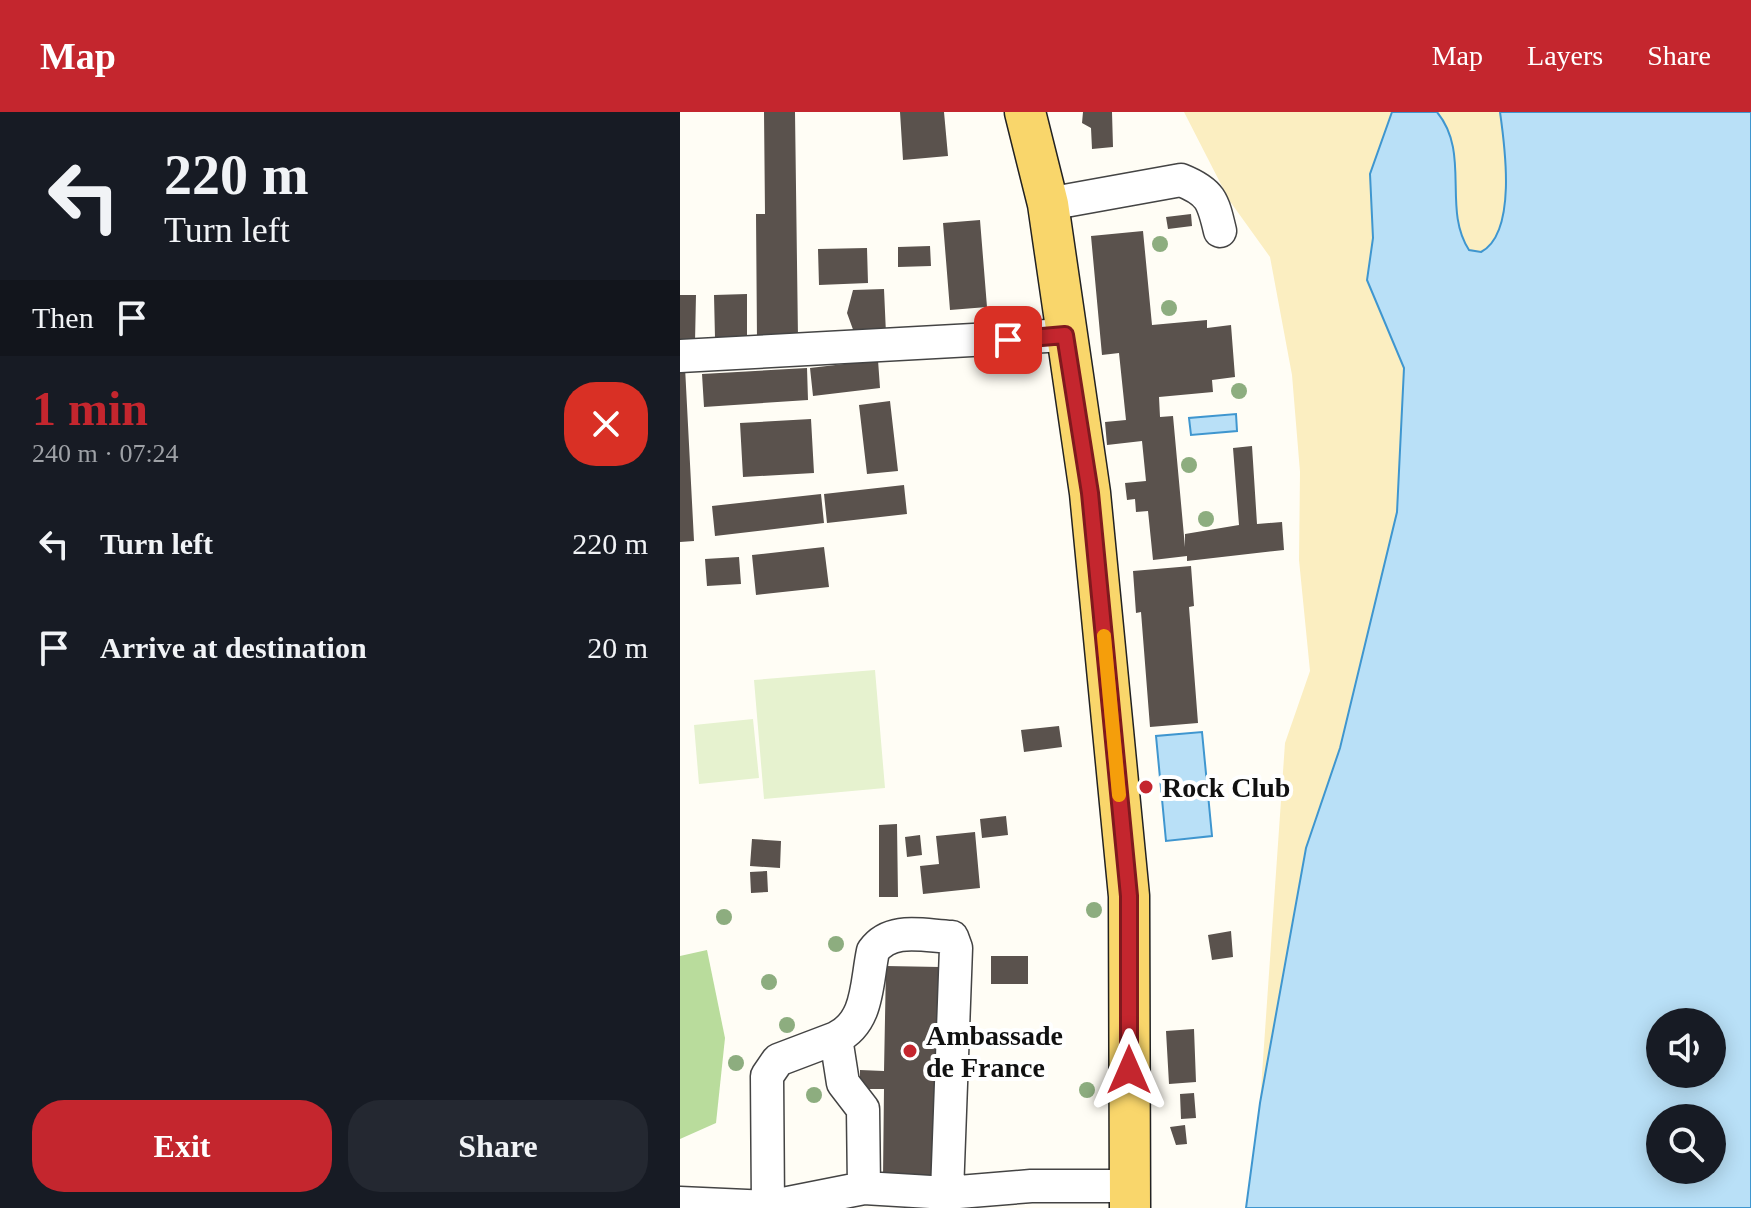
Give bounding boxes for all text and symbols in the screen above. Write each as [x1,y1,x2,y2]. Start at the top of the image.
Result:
text: Map [40,35,116,77]
text: Map [1432,40,1483,71]
text: Layers [1527,40,1603,71]
text: Share [1647,40,1711,71]
icon: left [32,144,136,248]
text: 220 m [164,144,309,206]
text: Turn left [164,210,290,250]
icon: arrive [110,296,154,340]
text: Then [32,301,94,334]
pin [974,306,1042,374]
icon: arrive [986,318,1030,362]
text: 1 min [32,382,148,435]
button: close [564,382,648,466]
text: 240 m · 07:24 [32,439,179,468]
icon: left [32,522,76,566]
text: Turn left [100,527,213,560]
text: 220 m [572,527,648,560]
icon: arrive [32,626,76,670]
text: Arrive at destination [100,631,367,664]
text: 20 m [587,631,648,664]
place label: Rock Club [1162,772,1290,803]
marker: Rock Club [1137,778,1155,796]
map controls [1646,1008,1726,1184]
button: sound [1646,1008,1726,1088]
place label: Ambassade de France [926,1020,1063,1083]
position arrow [1087,1028,1171,1112]
marker: Ambassade de France [901,1042,919,1060]
button: Exit [32,1100,332,1192]
button: Share [348,1100,648,1192]
button: search [1646,1104,1726,1184]

